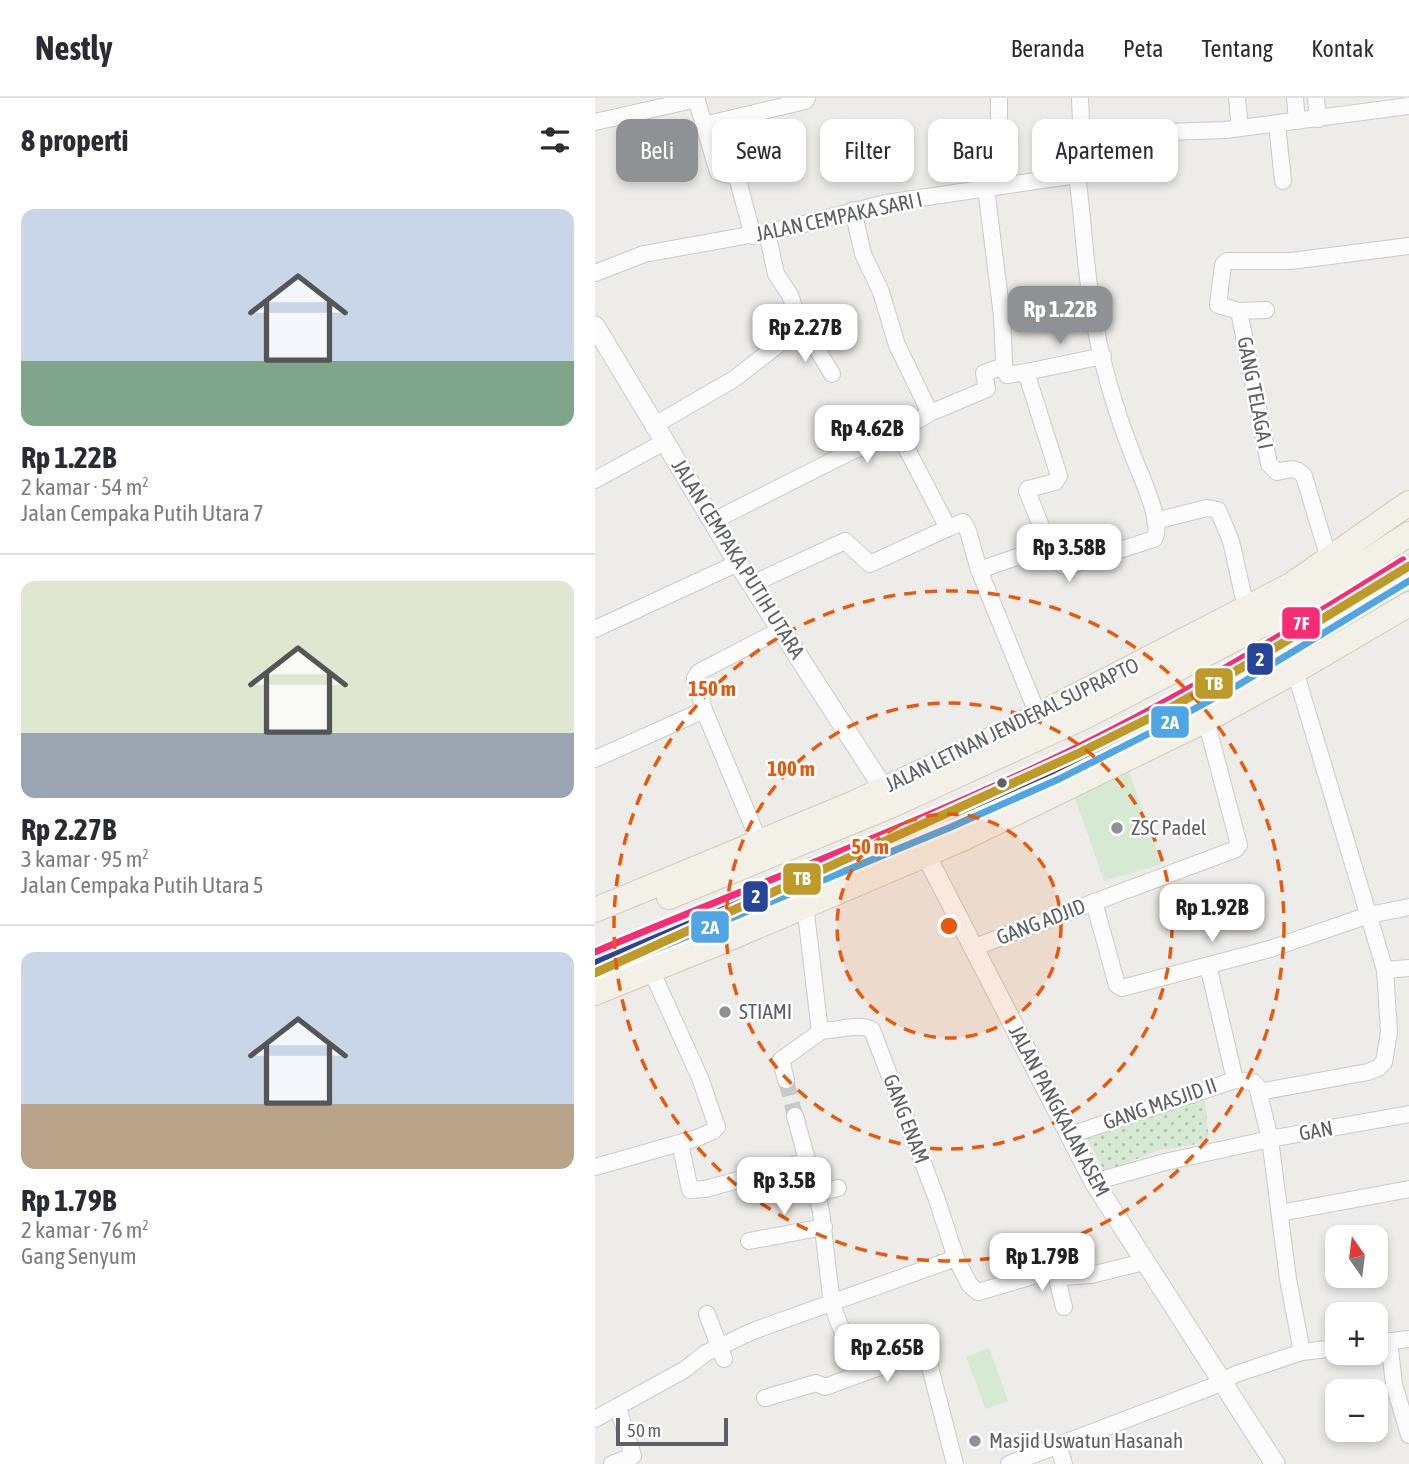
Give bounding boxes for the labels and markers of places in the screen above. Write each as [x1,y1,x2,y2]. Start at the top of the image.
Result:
pin: Rp 1.22B [988,286,1132,346]
pin: Rp 2.27B [733,304,877,364]
pin: Rp 4.62B [795,406,939,465]
pin: Rp 3.58B [997,524,1141,584]
unlabelled marker [995,776,1009,790]
place label: ZSC Padel [1131,815,1207,839]
marker: ZSC Padel [1109,820,1125,836]
pin: Rp 1.92B [1140,884,1284,944]
centre of rings [937,914,961,938]
place label: STIAMI [739,999,792,1023]
marker: STIAMI [717,1004,733,1020]
pin: Rp 3.5B [719,1158,849,1217]
pin: Rp 1.79B [970,1234,1114,1293]
pin: Rp 2.65B [815,1324,959,1384]
place label: Masjid Uswatun Hasanah [989,1428,1183,1452]
marker: Masjid Uswatun Hasanah [967,1433,983,1449]

